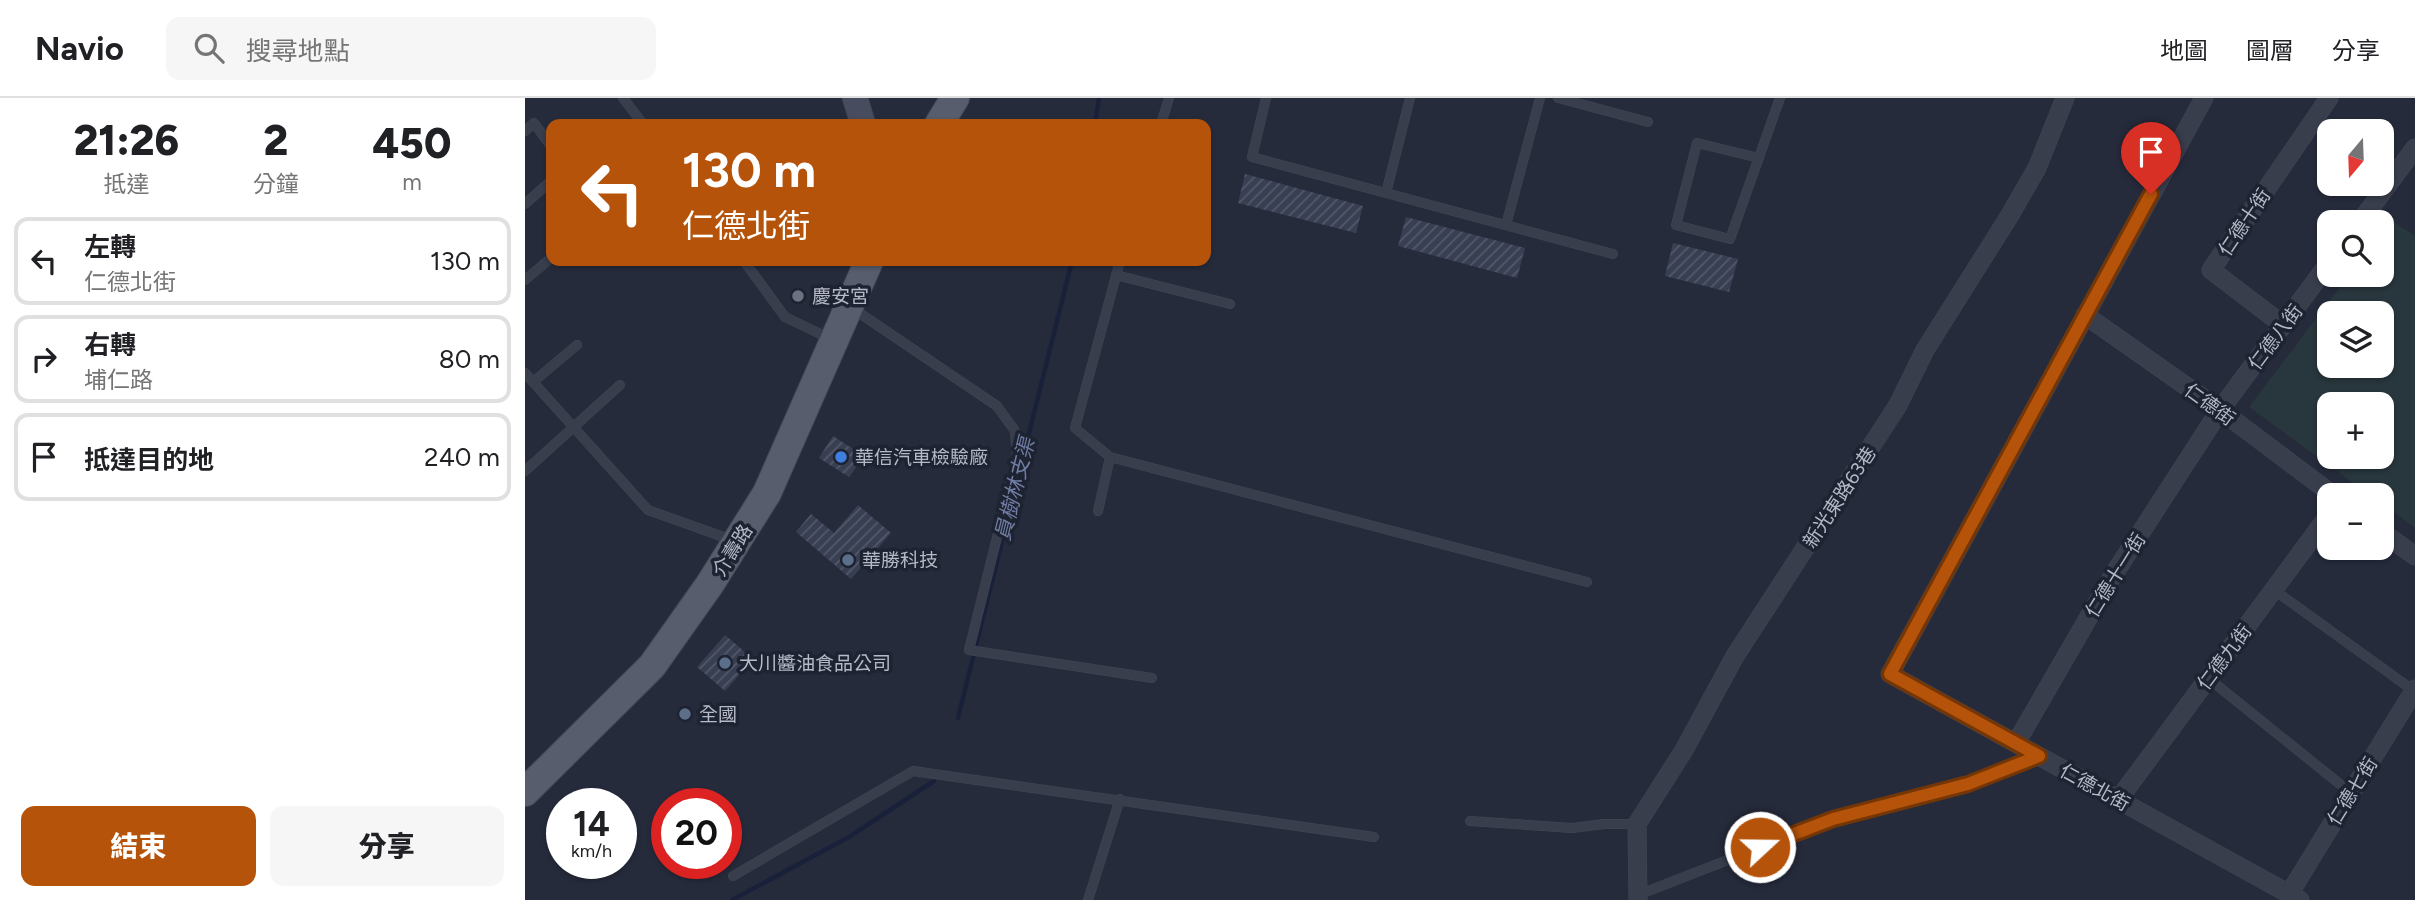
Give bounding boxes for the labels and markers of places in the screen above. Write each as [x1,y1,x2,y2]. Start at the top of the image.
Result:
pin [2121,122,2181,194]
place label: 慶安宮 [812,285,869,308]
marker: 慶安宮 [790,288,806,304]
place label: 華信汽車檢驗廠 [855,446,988,469]
marker: 華信汽車檢驗廠 [833,449,849,465]
place label: 華勝科技 [862,549,938,572]
marker: 華勝科技 [840,552,856,568]
place label: 大川醬油食品公司 [739,652,891,675]
marker: 大川醬油食品公司 [717,655,733,671]
place label: 全國 [699,703,737,726]
marker: 全國 [677,706,693,722]

